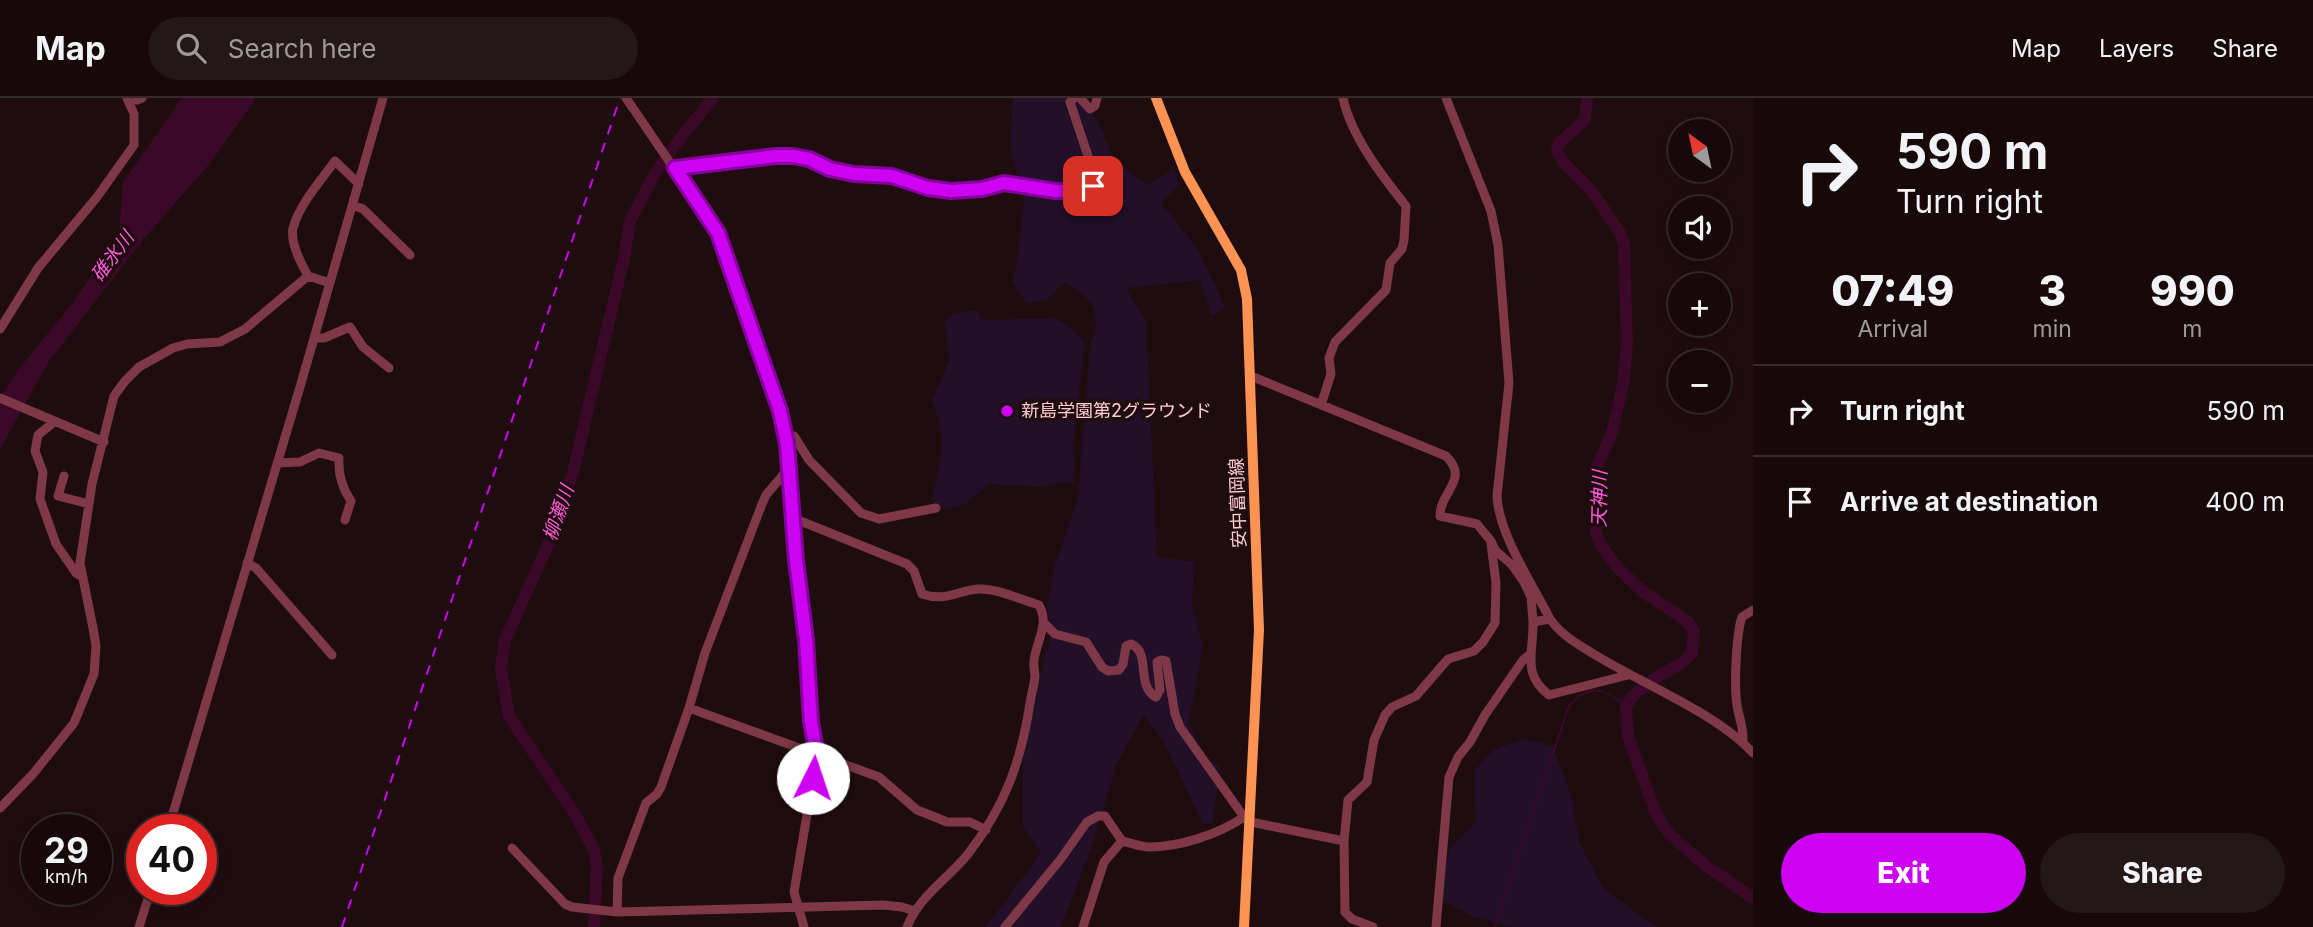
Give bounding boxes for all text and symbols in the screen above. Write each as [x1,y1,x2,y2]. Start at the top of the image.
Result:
search box [148,17,638,80]
text: Map [35,28,106,68]
icon: search [172,29,210,67]
text: Search here [228,33,376,64]
text: Map [2011,34,2061,63]
text: Layers [2099,34,2174,63]
text: Share [2212,34,2278,63]
north arrow [1668,119,1731,182]
map controls [1668,119,1731,413]
text: 590 m [1896,122,2049,181]
icon: right [1781,126,1872,217]
pin [1063,156,1123,216]
icon: arrive [1074,167,1112,205]
text: Turn right [1896,182,2043,221]
button: sound [1668,196,1731,259]
water label: 碓氷川 [86,225,140,286]
text: 07:49 [1831,265,1954,316]
text: 3 [2038,265,2066,316]
text: 990 [2150,265,2235,316]
button: + [1668,273,1731,336]
text: Arrival [1857,315,1928,343]
text: min [2033,315,2072,343]
text: m [2182,315,2202,343]
button: − [1668,350,1731,413]
icon: right [1781,392,1819,430]
text: Turn right [1840,395,1965,426]
text: 590 m [2207,395,2285,426]
place label: 新島学園第2グラウンド [1021,400,1212,421]
marker: 新島学園第2グラウンド [999,403,1015,419]
street label: 安中富岡線 [1225,458,1250,548]
water label: 天神川 [1588,468,1612,528]
water label: 柳瀬川 [538,481,579,544]
icon: arrive [1781,483,1819,521]
text: Arrive at destination [1840,486,2099,517]
text: 400 m [2205,486,2285,517]
position arrow [776,741,850,815]
speed limit sign: 40 [126,814,217,905]
text: 29 [44,829,89,871]
button: Exit [1781,833,2026,913]
button: Share [2040,833,2285,913]
text: km/h [45,866,88,887]

